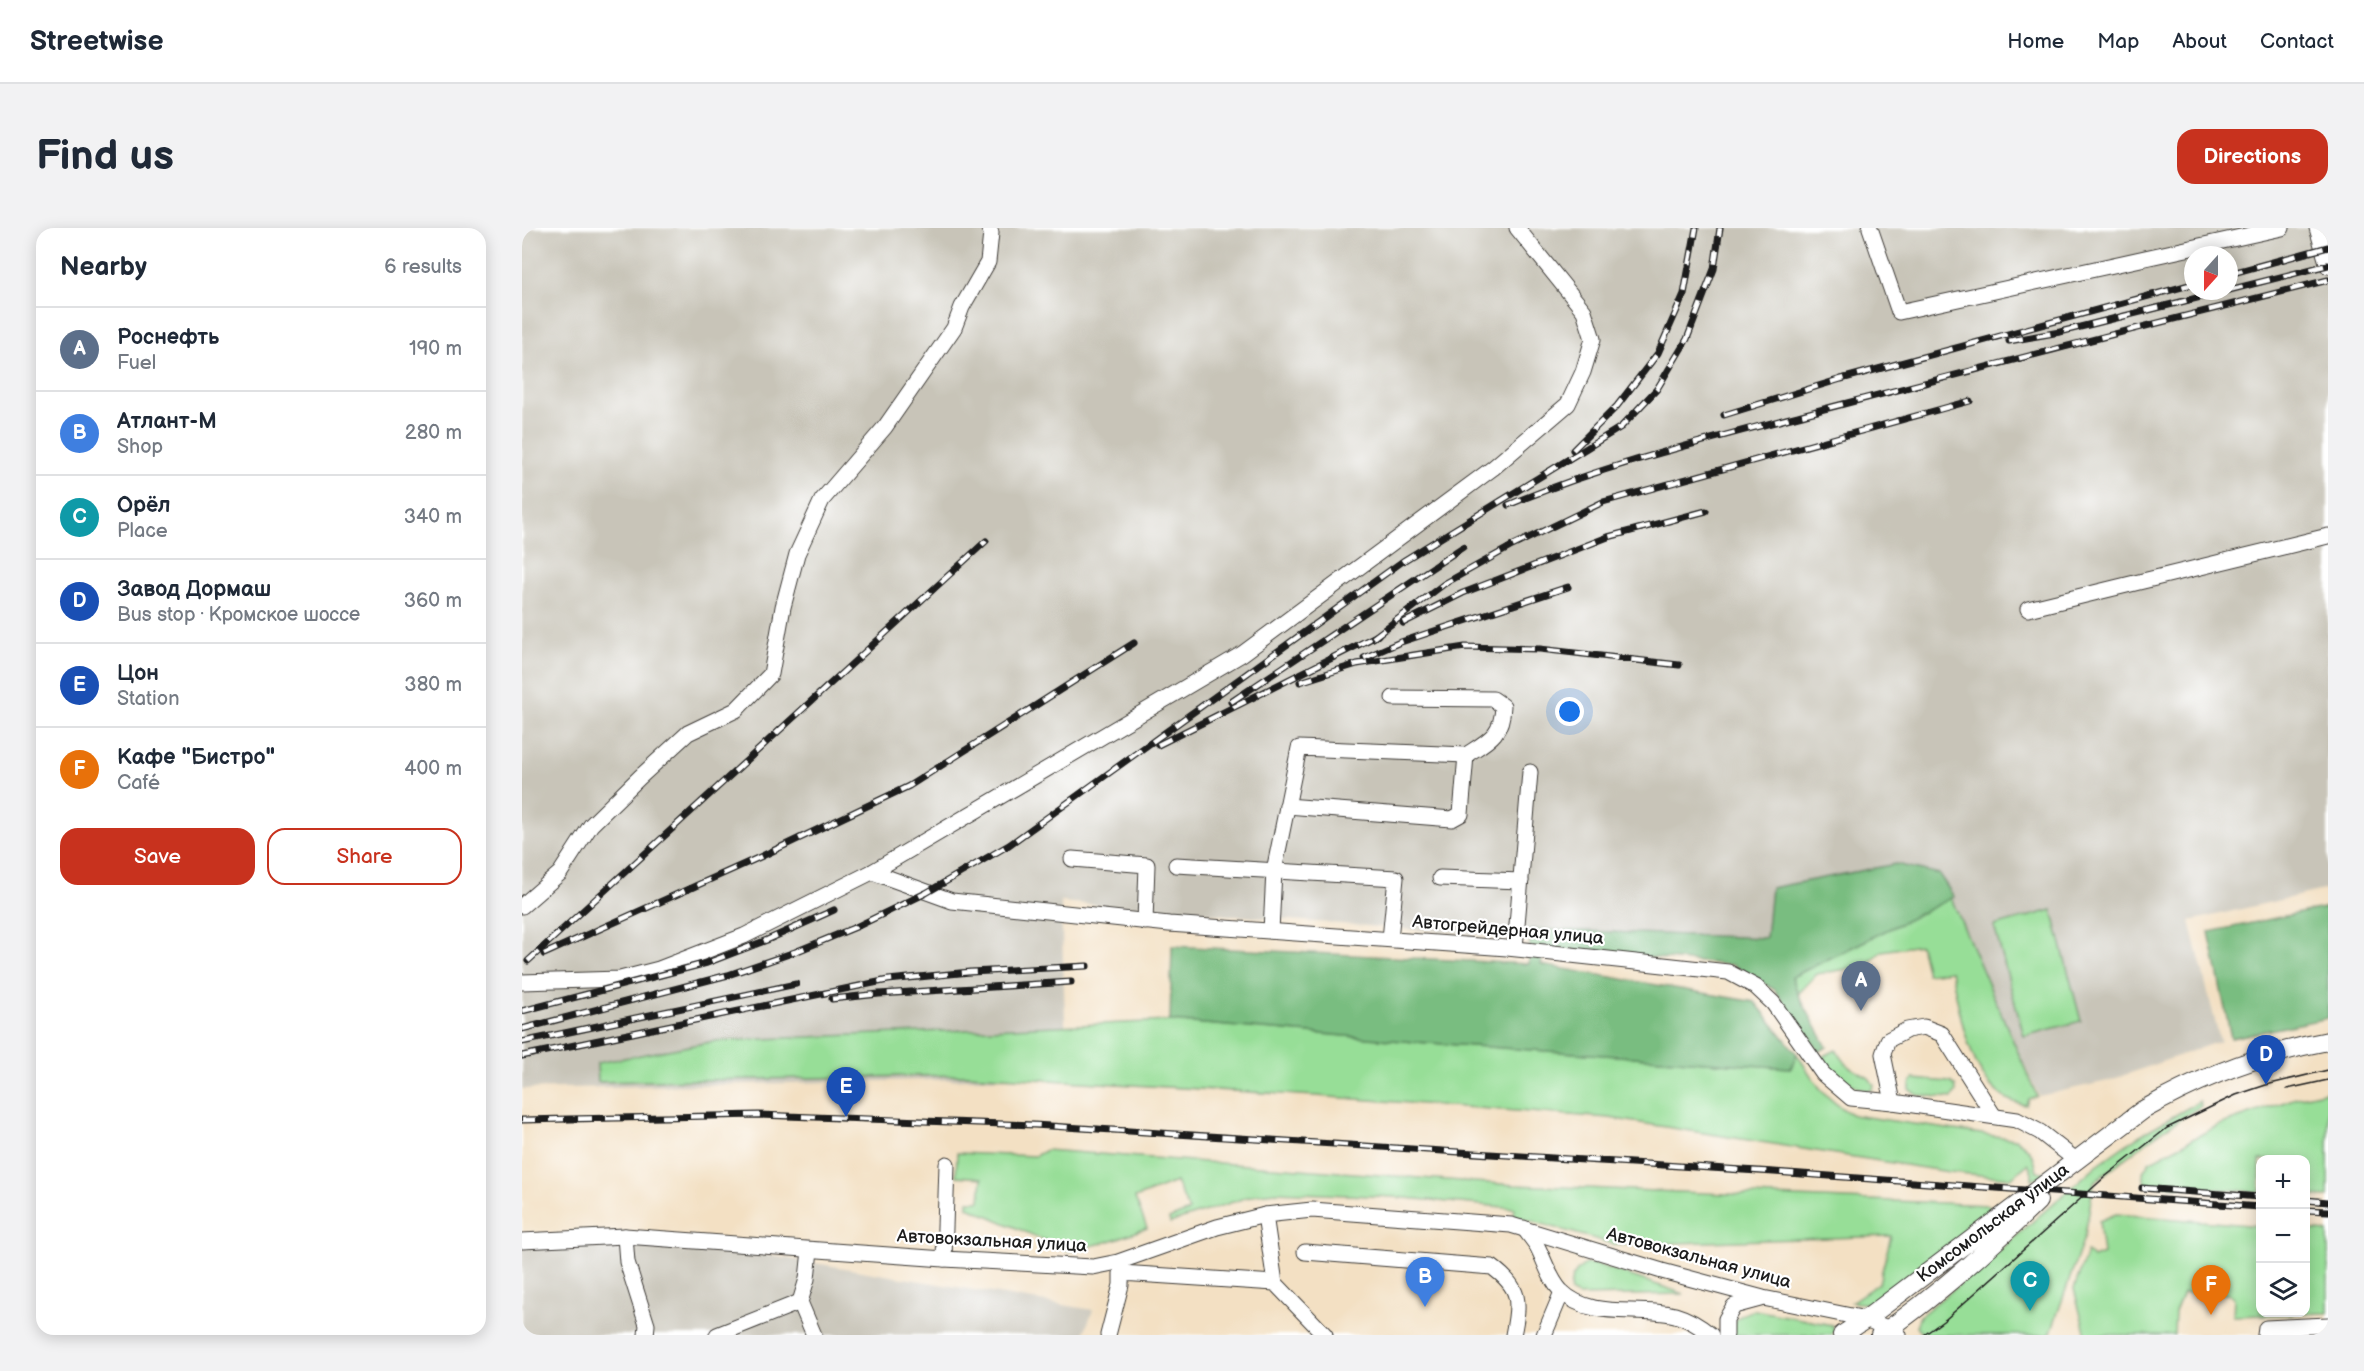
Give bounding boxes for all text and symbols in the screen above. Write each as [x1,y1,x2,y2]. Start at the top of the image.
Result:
text: Streetwise [30,25,163,58]
text: Home [2007,29,2064,54]
text: Map [2097,29,2139,54]
text: About [2172,29,2227,54]
text: Contact [2260,29,2334,54]
button: Directions [2177,129,2328,184]
text: Find us [36,131,174,182]
north arrow [2184,246,2238,300]
text: Nearby [60,252,147,283]
text: 6 results [384,255,462,279]
text: Роснефть [117,324,219,351]
text: A [73,337,86,361]
text: 190 m [409,337,462,361]
text: Fuel [117,351,156,375]
text: Атлант-М [117,408,217,435]
text: B [72,421,87,445]
text: 280 m [405,421,462,445]
text: Shop [117,435,163,459]
text: Орёл [117,492,171,519]
text: C [72,505,87,529]
text: 340 m [404,505,462,529]
text: Place [117,519,168,543]
text: Завод Дормаш [117,576,271,603]
text: D [73,589,86,613]
text: 360 m [404,589,462,613]
text: Bus stop · Кромское шоссе [117,603,360,627]
text: Цон [117,660,159,687]
text: E [73,673,86,697]
text: 380 m [404,673,462,697]
text: Station [117,687,179,711]
your location [1555,697,1584,726]
text: Кафе "Бистро" [117,744,275,771]
text: F [73,757,86,781]
text: 400 m [404,757,462,781]
text: Café [117,771,160,795]
button: Save [60,828,255,885]
button: Share [267,828,462,885]
street label: Автогрейдерная улица [1411,911,1605,949]
pin: A [1842,962,1880,1011]
pin: D [2246,1036,2286,1085]
pin: E [826,1068,866,1117]
map controls [2256,1155,2310,1317]
button: + [2256,1155,2310,1209]
street label: Комсомольская улица [1913,1159,2073,1287]
button: − [2256,1209,2310,1263]
street label: Автовокзальная улица [1604,1223,1794,1293]
street label: Автовокзальная улица [896,1225,1088,1256]
pin: B [1406,1258,1444,1307]
pin: C [2010,1262,2050,1311]
button: layers [2256,1263,2310,1317]
pin: F [2192,1266,2230,1315]

